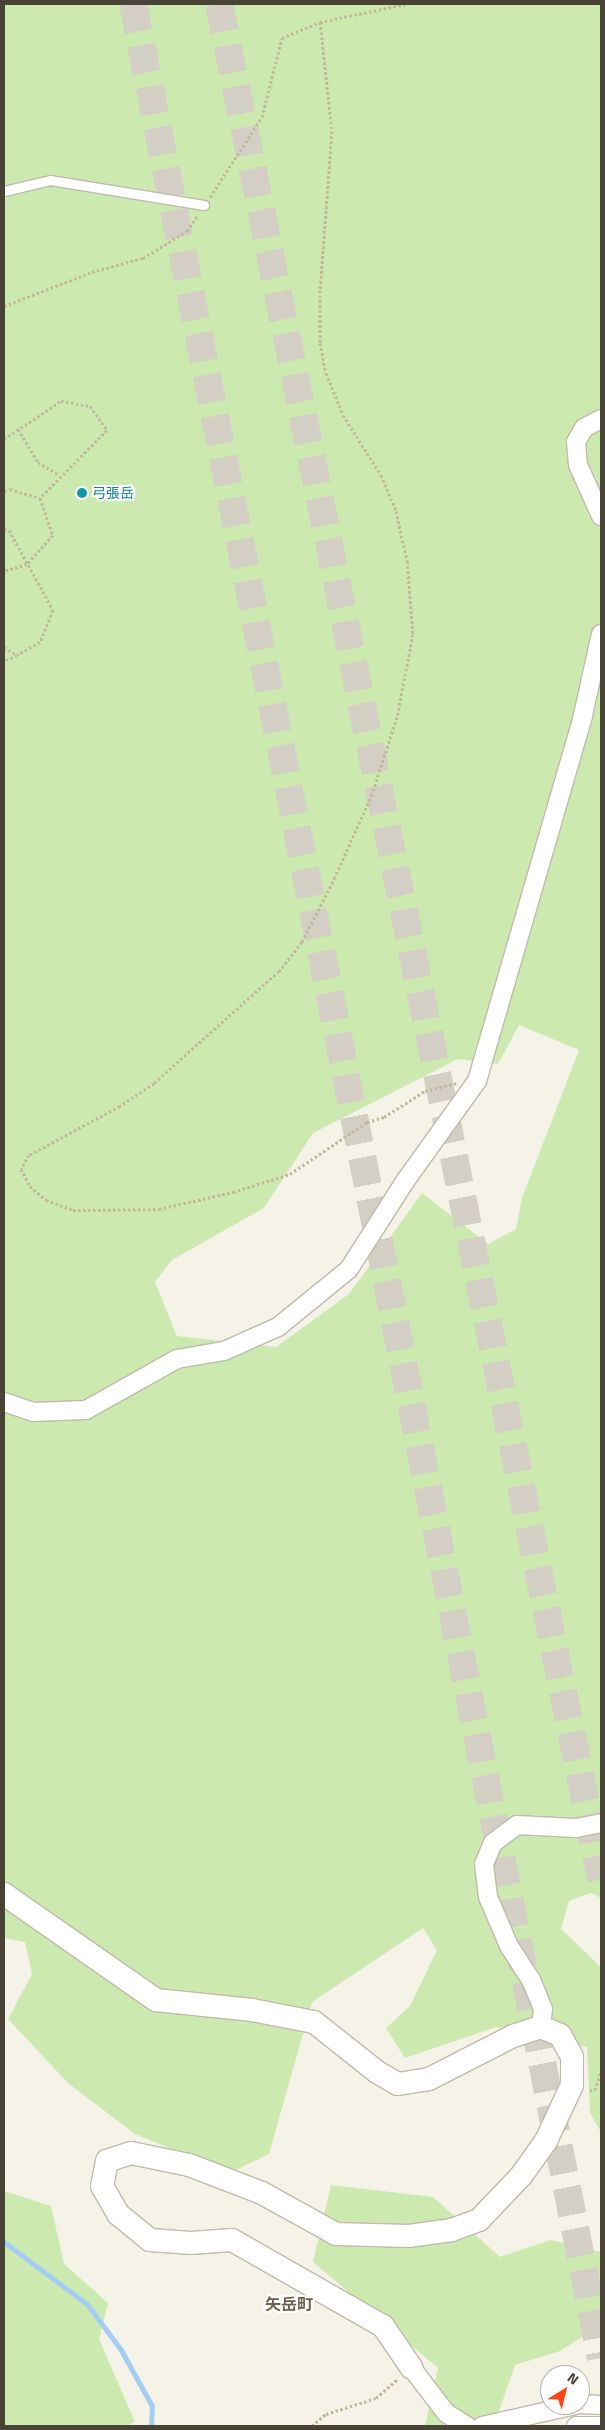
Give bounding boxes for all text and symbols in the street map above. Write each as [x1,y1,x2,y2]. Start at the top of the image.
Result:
place label: 弓張岳 [92,485,134,501]
marker: 弓張岳 [76,487,88,499]
district label: 矢岳町 [265,2294,313,2314]
north arrow [540,2365,590,2415]
text: N [563,2367,584,2390]

